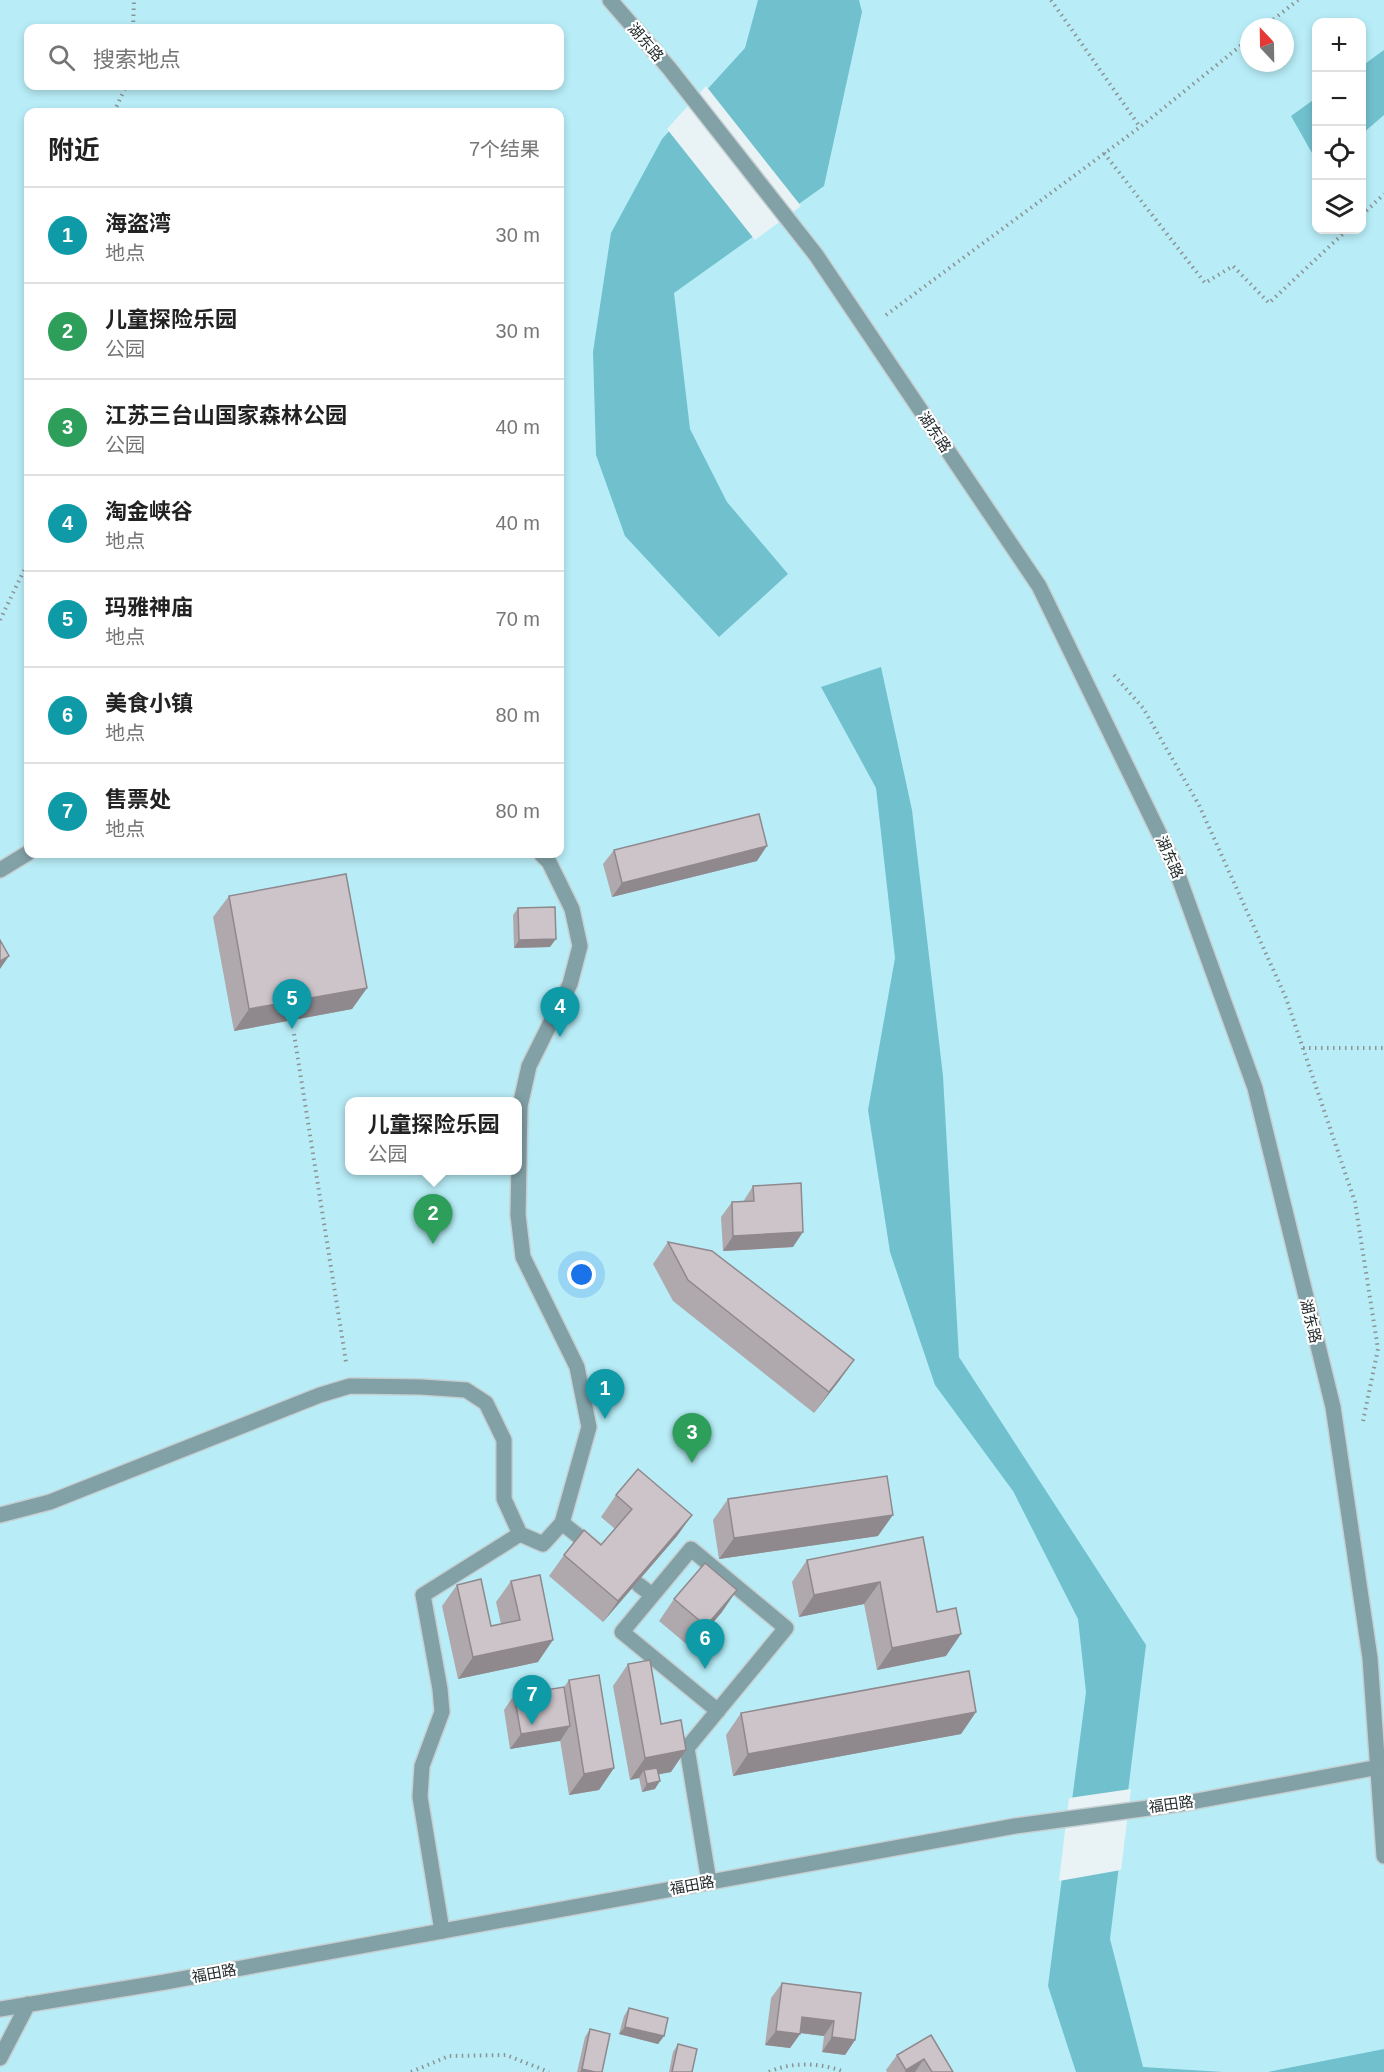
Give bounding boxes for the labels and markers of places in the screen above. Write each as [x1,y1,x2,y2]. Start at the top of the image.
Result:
pin: 5 [272,980,312,1029]
pin: 4 [540,988,580,1037]
pin: 2 [414,1194,452,1244]
pin: 1 [586,1370,624,1419]
pin: 3 [672,1414,712,1463]
pin: 6 [686,1620,724,1669]
pin: 7 [512,1676,552,1725]

